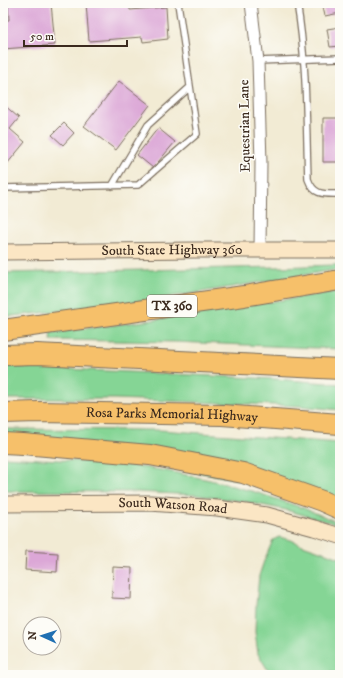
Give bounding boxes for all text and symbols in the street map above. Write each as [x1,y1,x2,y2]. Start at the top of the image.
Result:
scale bar [24,22,127,48]
text: 50 m [30,29,54,44]
street label: Equestrian Lane [235,79,255,173]
street label: South State Highway 360 [101,241,242,260]
road number: TX 360 [147,295,197,317]
street label: Rosa Parks Memorial Highway [86,404,259,427]
street label: South Watson Road [118,494,228,518]
north arrow [22,616,62,656]
text: N [26,631,40,640]

